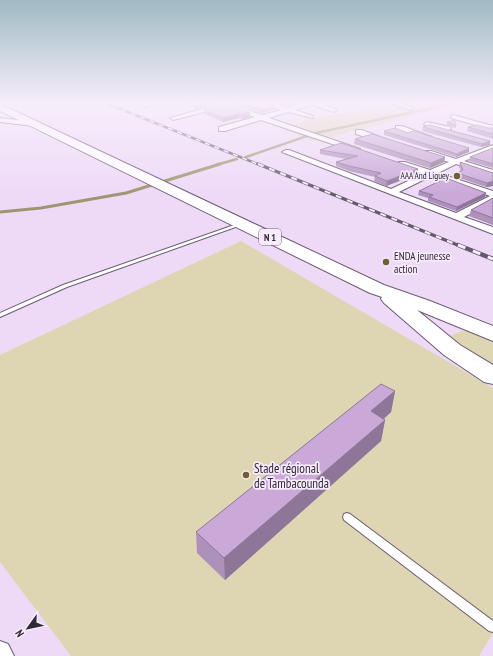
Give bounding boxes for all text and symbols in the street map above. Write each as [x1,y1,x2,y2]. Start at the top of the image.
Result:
place label: AAA And Liguey [400,170,450,181]
marker: AAA And Liguey [452,171,462,181]
road number: N 1 [259,229,281,245]
place label: ENDA jeunesse action [394,249,451,276]
marker: ENDA jeunesse action [381,257,391,267]
place label: Stade régional de Tambacounda [254,460,329,492]
marker: Stade régional de Tambacounda [241,470,251,480]
north arrow [8,608,48,648]
text: N [12,627,27,640]

